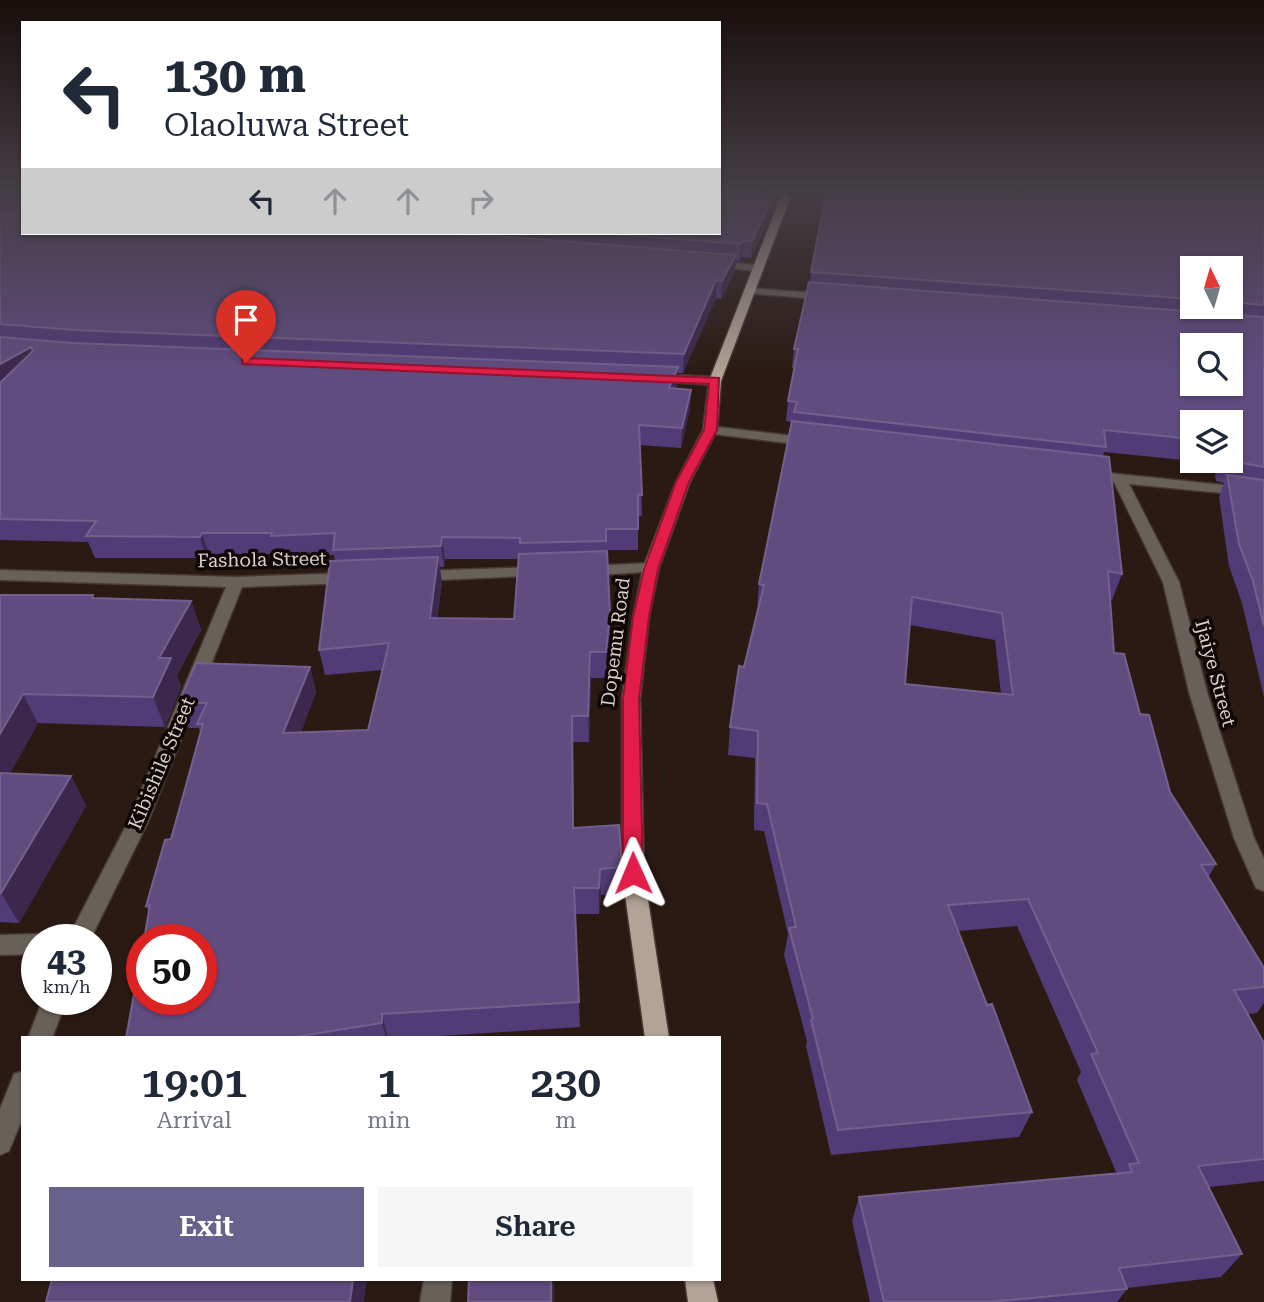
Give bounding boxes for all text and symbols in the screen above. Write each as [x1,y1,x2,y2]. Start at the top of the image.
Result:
text: 130 m [164,47,306,104]
icon: left [49,49,140,140]
text: Olaoluwa Street [164,106,409,144]
icon: left [243,182,281,220]
icon: ahead [316,182,354,220]
icon: ahead [389,182,427,220]
icon: right [462,182,500,220]
north arrow [1180,256,1242,318]
map controls [1180,256,1243,473]
pin [216,290,276,362]
icon: arrive [227,301,265,339]
button: search [1180,333,1243,396]
button: layers [1180,410,1243,473]
street label: Fashola Street [197,547,327,572]
street label: Dopemu Road [596,576,635,708]
street label: Ijaiye Street [1190,617,1241,729]
street label: Kibishile Street [123,694,200,833]
position arrow [596,836,670,910]
speed limit sign: 50 [126,924,217,1015]
text: 43 [47,940,86,981]
text: km/h [42,976,91,997]
text: 19:01 [141,1058,247,1107]
text: 1 [377,1058,401,1107]
text: 230 [530,1058,601,1107]
text: Arrival [157,1107,232,1134]
text: min [367,1107,411,1134]
text: m [555,1107,576,1134]
button: Exit [49,1187,364,1267]
button: Share [378,1187,693,1267]

